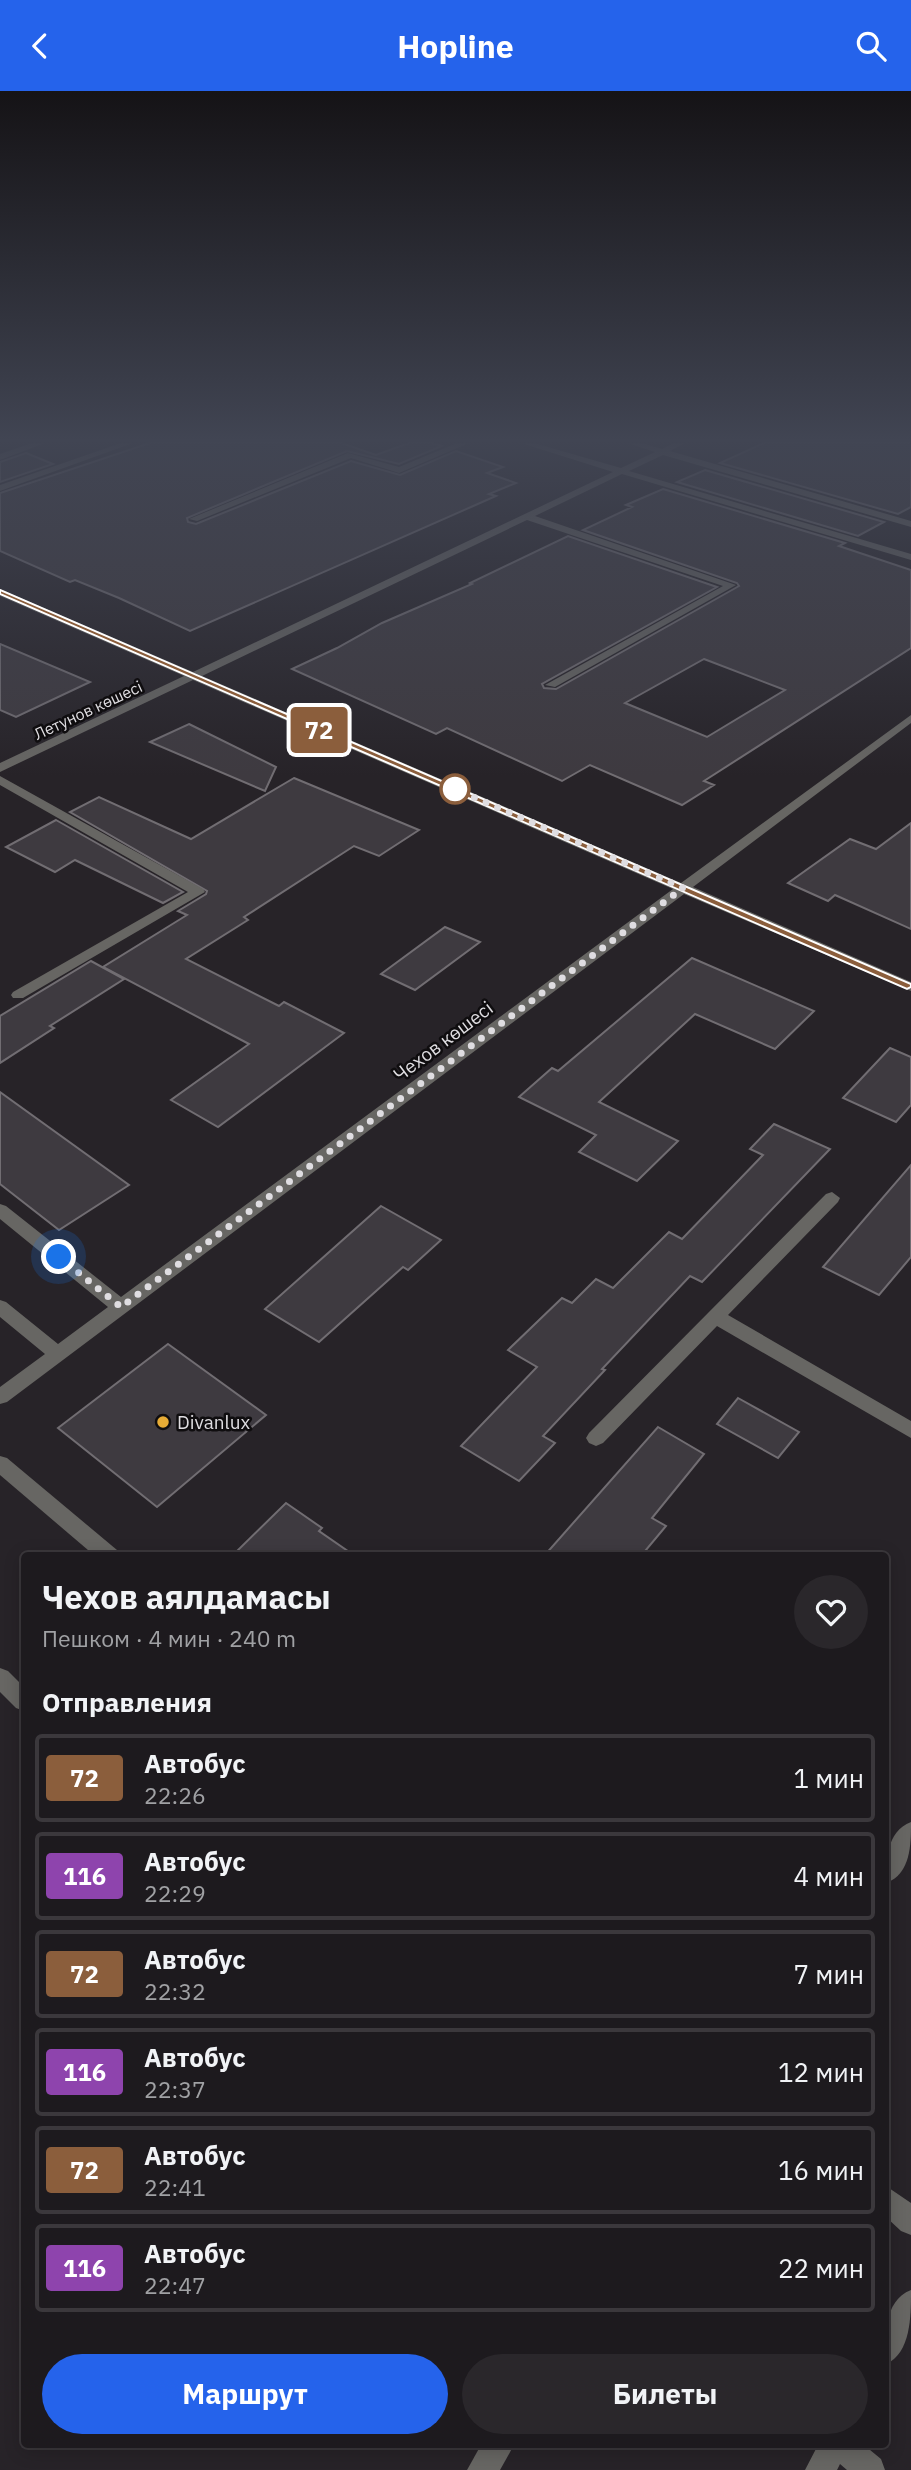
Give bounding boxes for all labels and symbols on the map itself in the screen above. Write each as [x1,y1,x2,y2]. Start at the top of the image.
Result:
street label: Летунов көшесі [31,676,145,744]
line badge: 72 [288,707,350,753]
unlabelled marker [440,774,470,804]
street label: Чехов көшесі [389,996,497,1086]
your location [41,1239,76,1274]
place label: Divanlux [177,1410,251,1434]
marker: Divanlux [155,1414,171,1430]

